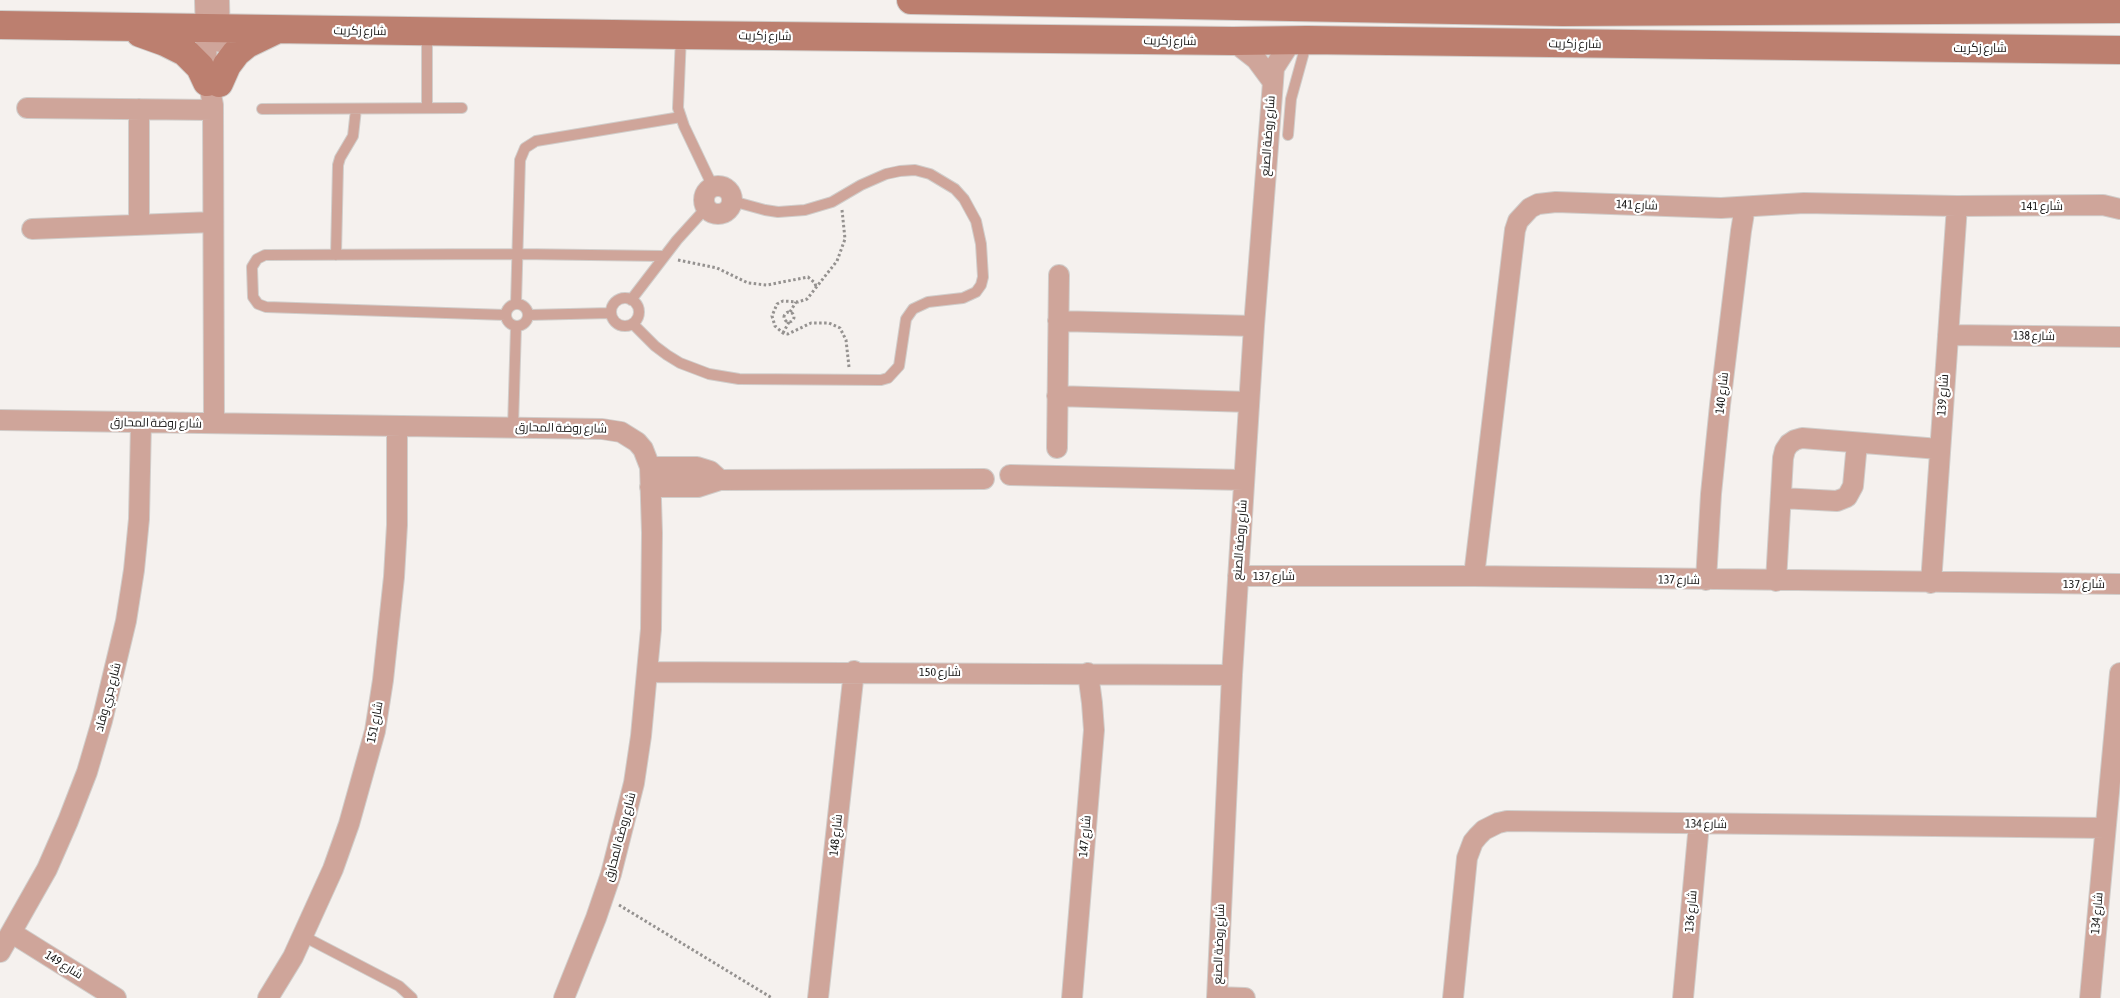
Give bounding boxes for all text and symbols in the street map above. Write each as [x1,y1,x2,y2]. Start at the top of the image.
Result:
street label: شارع زكريت [333,23,387,39]
street label: شارع زكريت [738,28,792,44]
street label: شارع زكريت [1143,33,1197,49]
street label: شارع زكريت [1548,36,1602,52]
street label: شارع زكريت [1953,41,2007,55]
street label: شارع روضة الصنع [1258,95,1278,177]
street label: شارع 141 [1616,197,1658,213]
street label: شارع 141 [2021,199,2063,213]
street label: شارع 138 [2013,328,2055,344]
street label: شارع 140 [1713,371,1731,415]
street label: شارع 139 [1934,374,1952,416]
street label: شارع روضة المحارق [110,415,202,431]
street label: شارع روضة المحارق [515,420,607,436]
street label: شارع روضة الصنع [1230,499,1250,581]
street label: شارع 137 [1253,569,1295,583]
street label: شارع 137 [1658,572,1700,588]
street label: شارع 137 [2063,577,2105,591]
street label: شارع جري وقاد [92,661,124,733]
street label: شارع 150 [919,665,961,679]
street label: شارع 151 [364,700,386,744]
street label: شارع روضة المحارق [601,791,639,883]
street label: شارع 148 [827,813,845,857]
street label: شارع 147 [1076,815,1094,857]
street label: شارع 134 [1685,816,1727,832]
street label: شارع 136 [1682,890,1700,932]
street label: شارع 134 [2088,892,2106,934]
street label: شارع روضة الصنع [1210,903,1228,985]
street label: شارع 149 [42,948,86,982]

